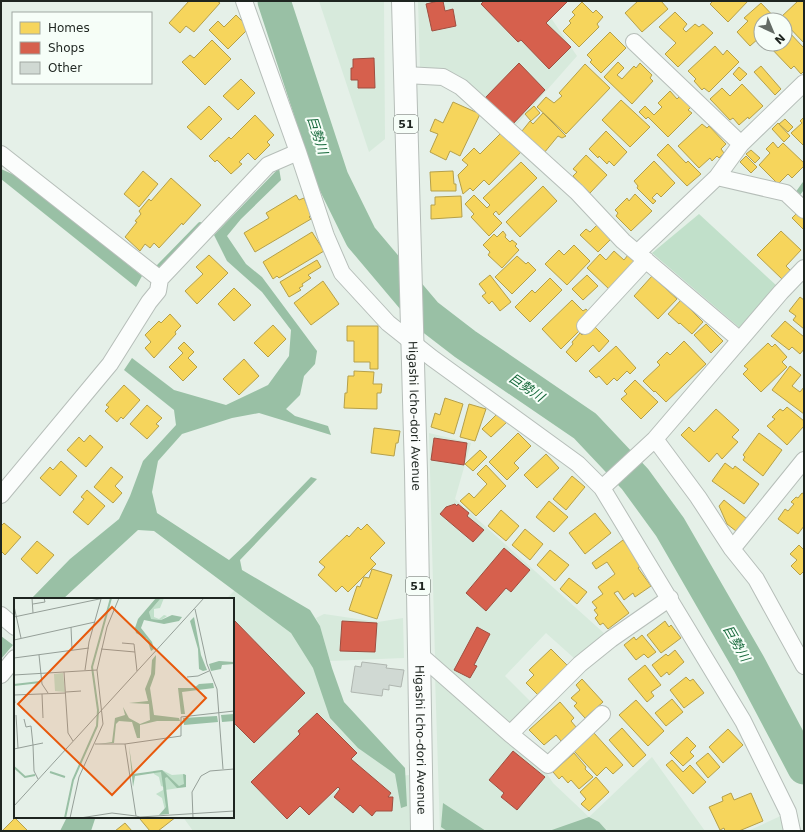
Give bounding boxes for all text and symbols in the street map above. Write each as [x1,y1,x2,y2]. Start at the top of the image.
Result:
legend [12,12,152,84]
north arrow [753,12,793,52]
text: Homes [48,21,90,35]
text: N [772,31,787,47]
text: Shops [48,41,84,55]
text: Other [48,61,82,75]
water label: 巨勢川 [304,114,331,158]
road number: 51 [394,115,418,133]
street label: Higashi Icho-dori Avenue [405,341,423,491]
water label: 巨勢川 [506,370,549,406]
road number: 51 [406,577,430,595]
inset map [14,598,234,818]
water label: 巨勢川 [720,623,754,666]
street label: Higashi Icho-dori Avenue [412,665,429,815]

